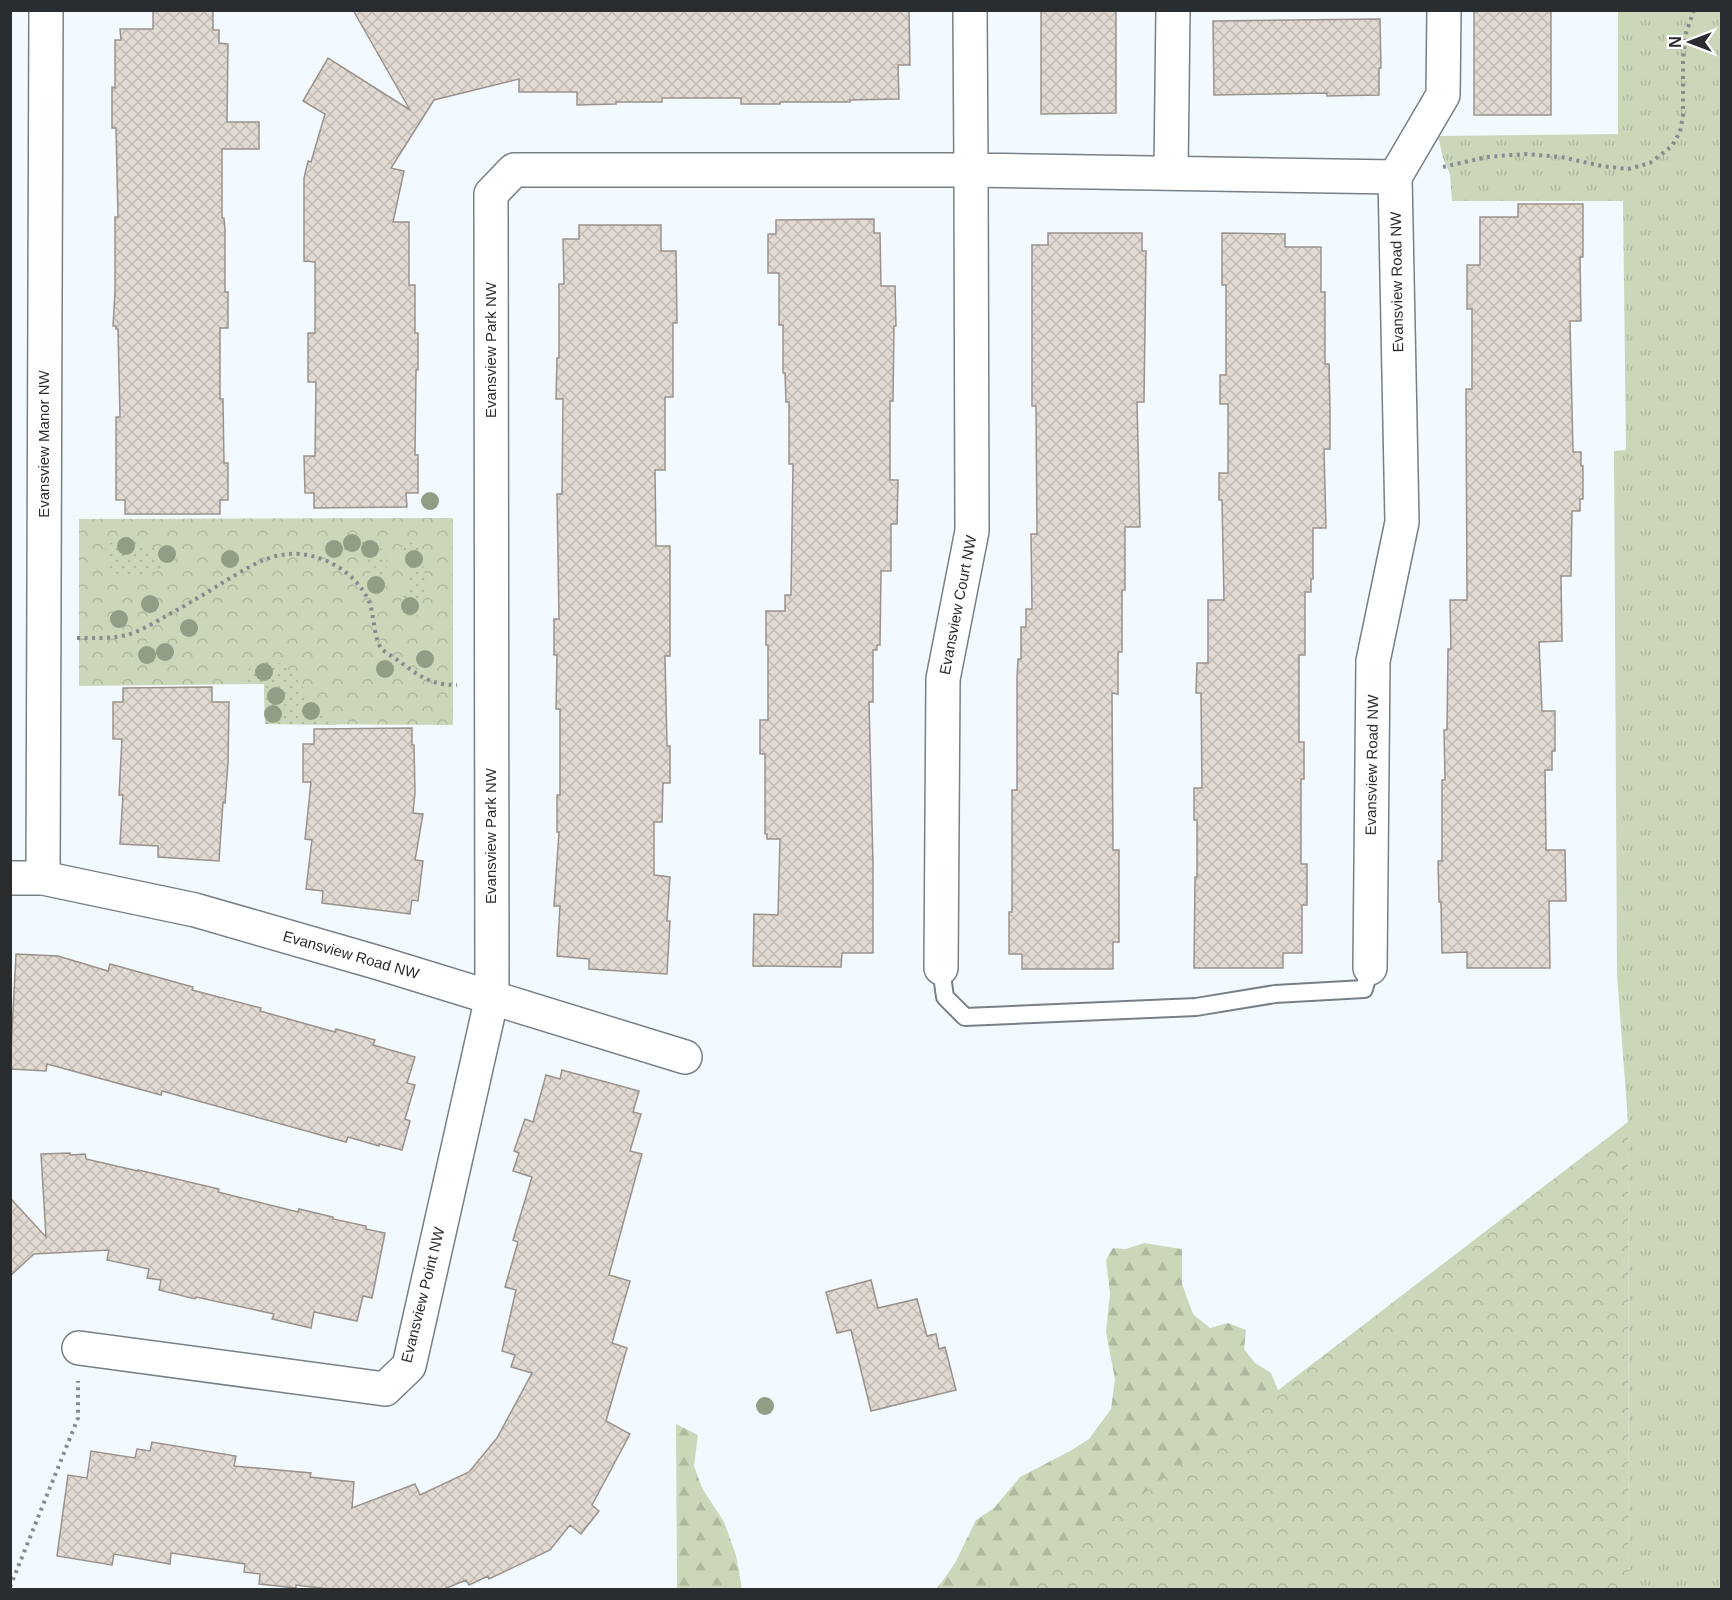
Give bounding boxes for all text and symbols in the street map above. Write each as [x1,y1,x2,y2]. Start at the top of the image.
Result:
north arrow [1660,12,1720,72]
text: N [1667,36,1684,48]
street label: Evansview Road NW [1387,211,1406,353]
street label: Evansview Park NW [482,281,499,418]
street label: Evansview Manor NW [35,369,52,518]
street label: Evansview Court NW [936,533,980,676]
street label: Evansview Road NW [1362,694,1381,836]
street label: Evansview Park NW [482,767,499,904]
street label: Evansview Road NW [281,927,422,982]
street label: Evansview Point NW [397,1224,448,1364]

